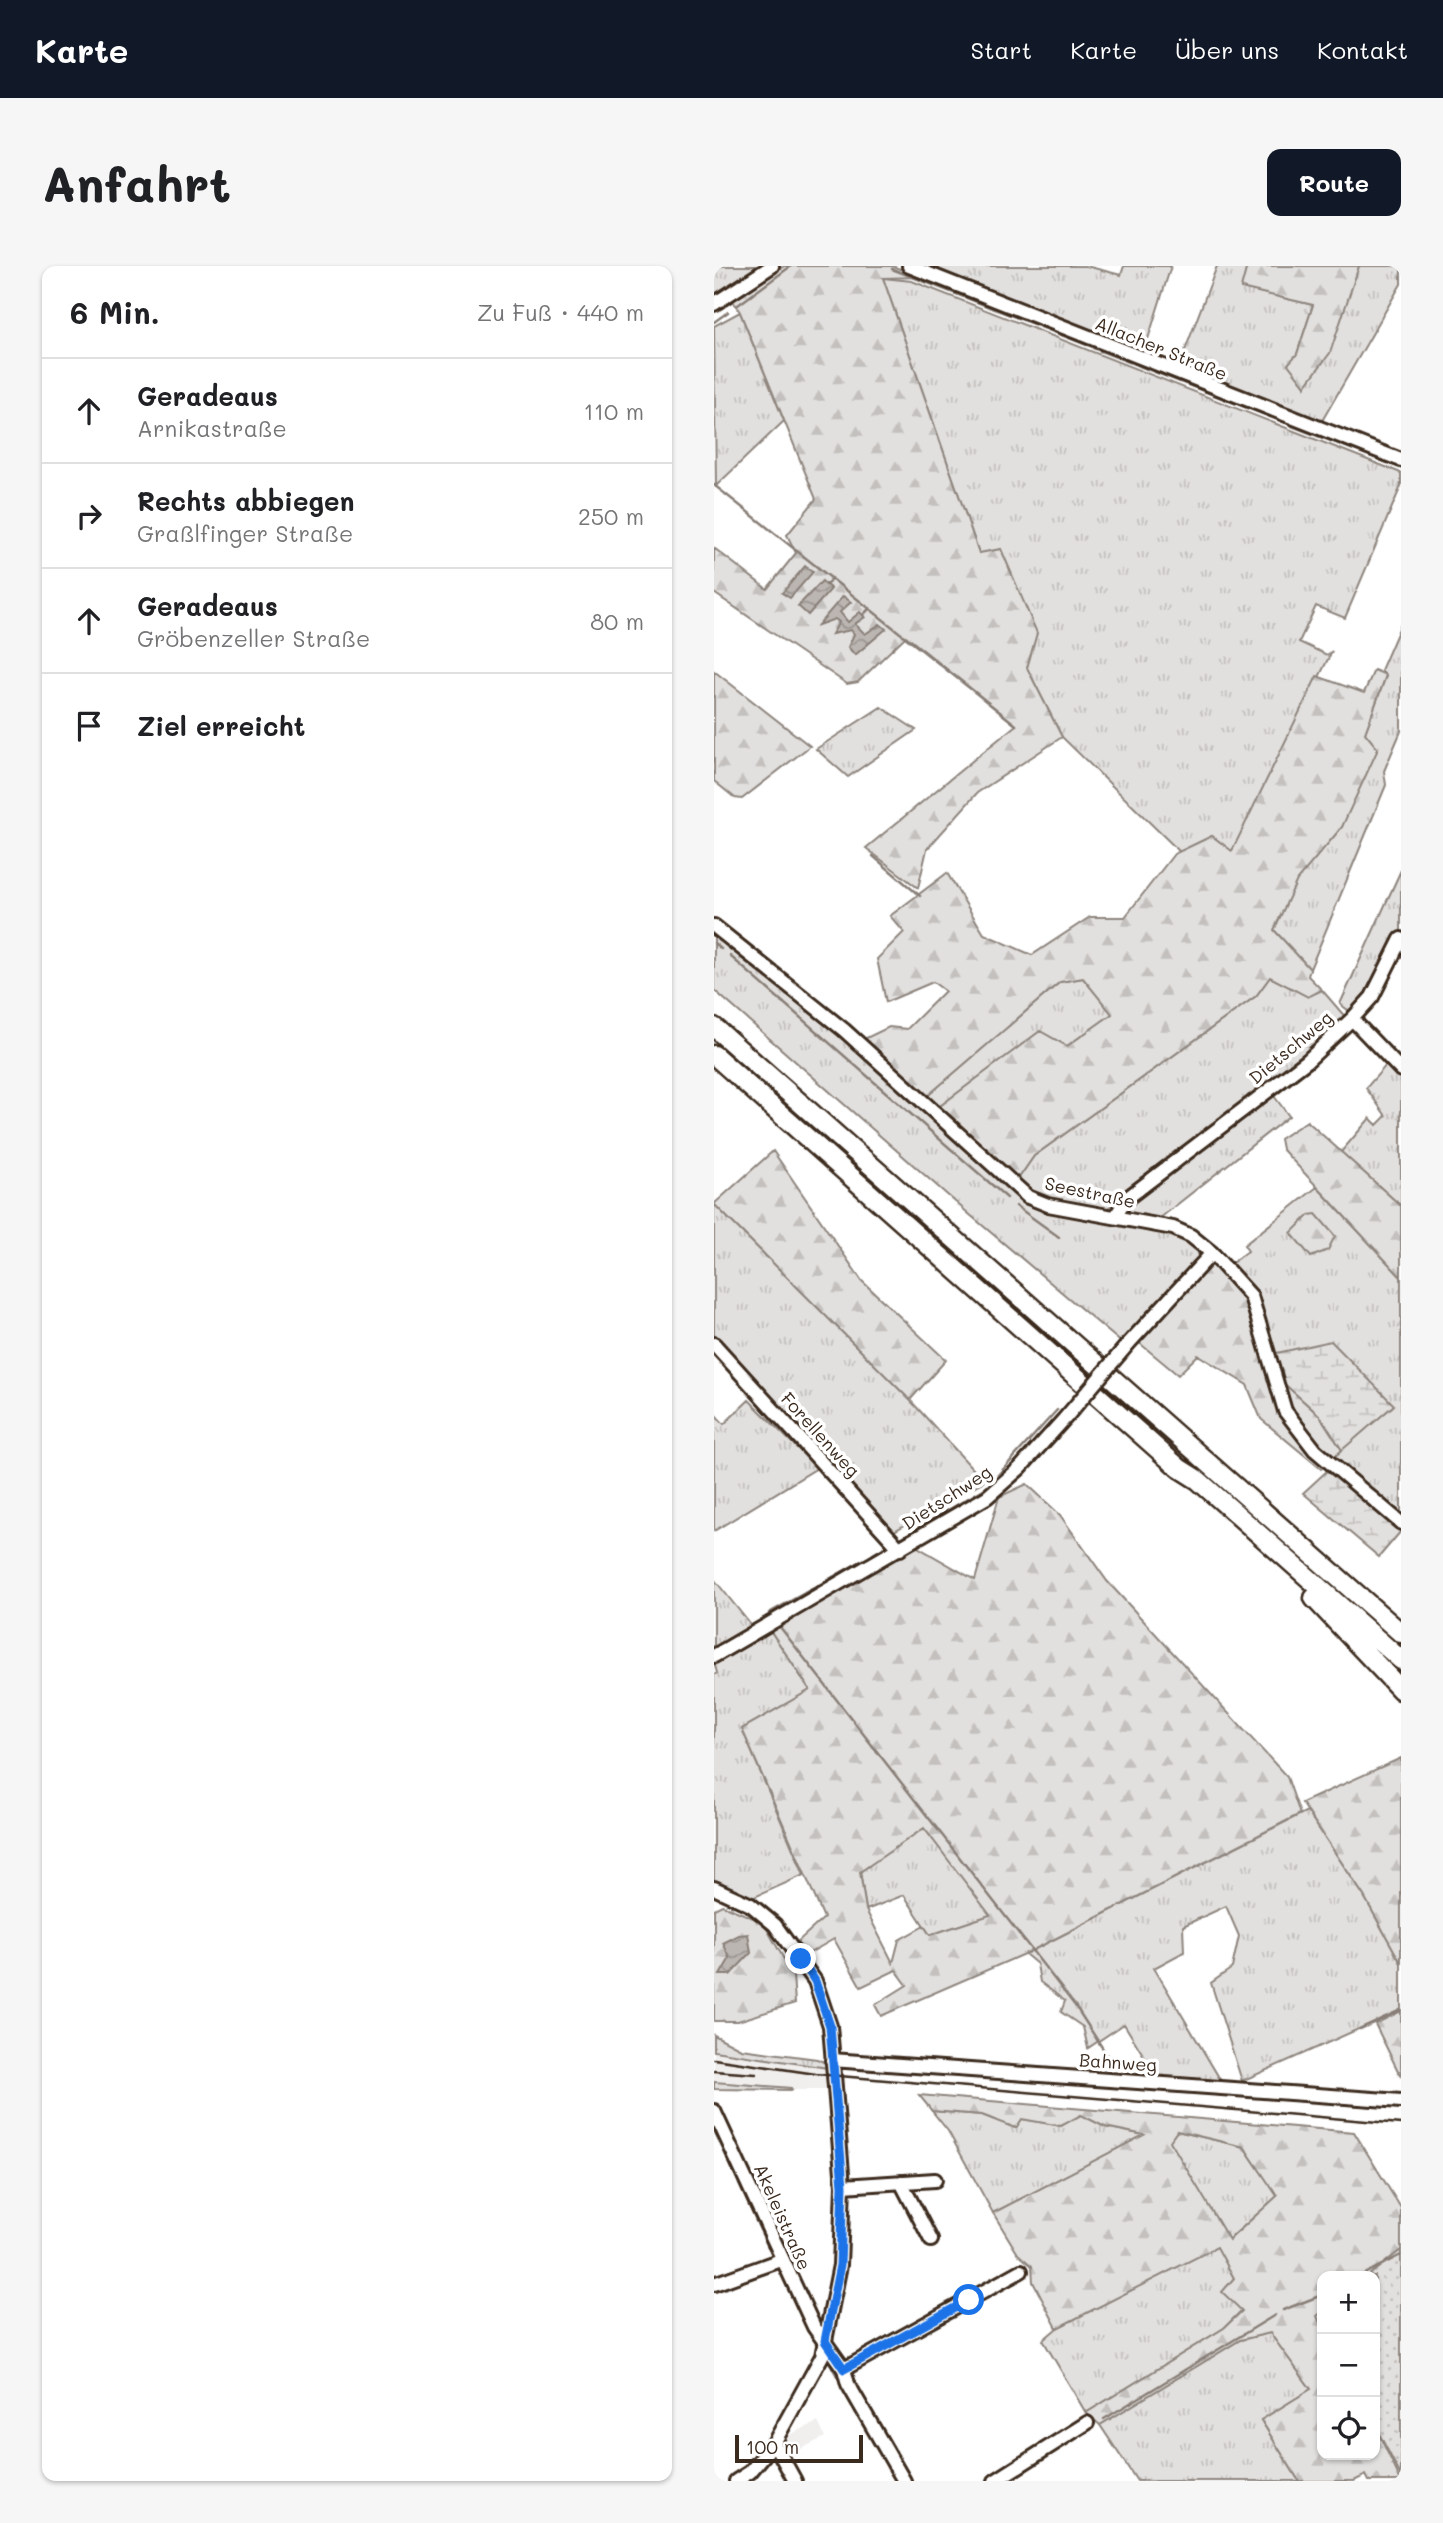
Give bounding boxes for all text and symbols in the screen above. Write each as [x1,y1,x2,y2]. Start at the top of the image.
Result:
text: Karte [35,28,129,71]
text: Start [970,34,1032,65]
text: Karte [1070,34,1137,65]
text: Über uns [1175,34,1279,65]
text: Kontakt [1317,34,1408,65]
button: Route [1267,149,1401,216]
text: Anfahrt [42,151,231,214]
text: 6 Min. [70,292,160,332]
text: Zu Fuß · 440 m [477,297,644,327]
street label: Allacher Straße [1092,311,1231,385]
text: Geradeaus [137,379,278,413]
icon: ahead [70,392,108,430]
text: 110 m [584,396,644,426]
text: Arnikastraße [137,413,287,443]
text: Rechts abbiegen [137,484,354,518]
icon: right [70,497,108,535]
text: 250 m [578,501,644,531]
text: Graßlfinger Straße [137,518,353,548]
text: Geradeaus [137,589,278,623]
icon: ahead [70,602,108,640]
text: 80 m [590,606,644,636]
text: Gröbenzeller Straße [137,623,370,653]
icon: arrive [70,707,108,745]
text: Ziel erreicht [137,709,305,743]
street label: Dietschweg [1244,1005,1337,1089]
street label: Seestraße [1043,1171,1138,1213]
street label: Forellenweg [776,1387,865,1482]
street label: Dietschweg [897,1459,996,1535]
route end [785,1943,816,1974]
street label: Bahnweg [1078,2047,1158,2077]
street label: Akeleistraße [749,2160,817,2273]
map controls [1317,2271,1380,2460]
button: + [1317,2271,1380,2334]
route start [953,2284,984,2315]
button: − [1317,2334,1380,2397]
button: locate [1317,2397,1380,2460]
scale bar [735,2432,863,2464]
text: 100 m [746,2434,799,2459]

